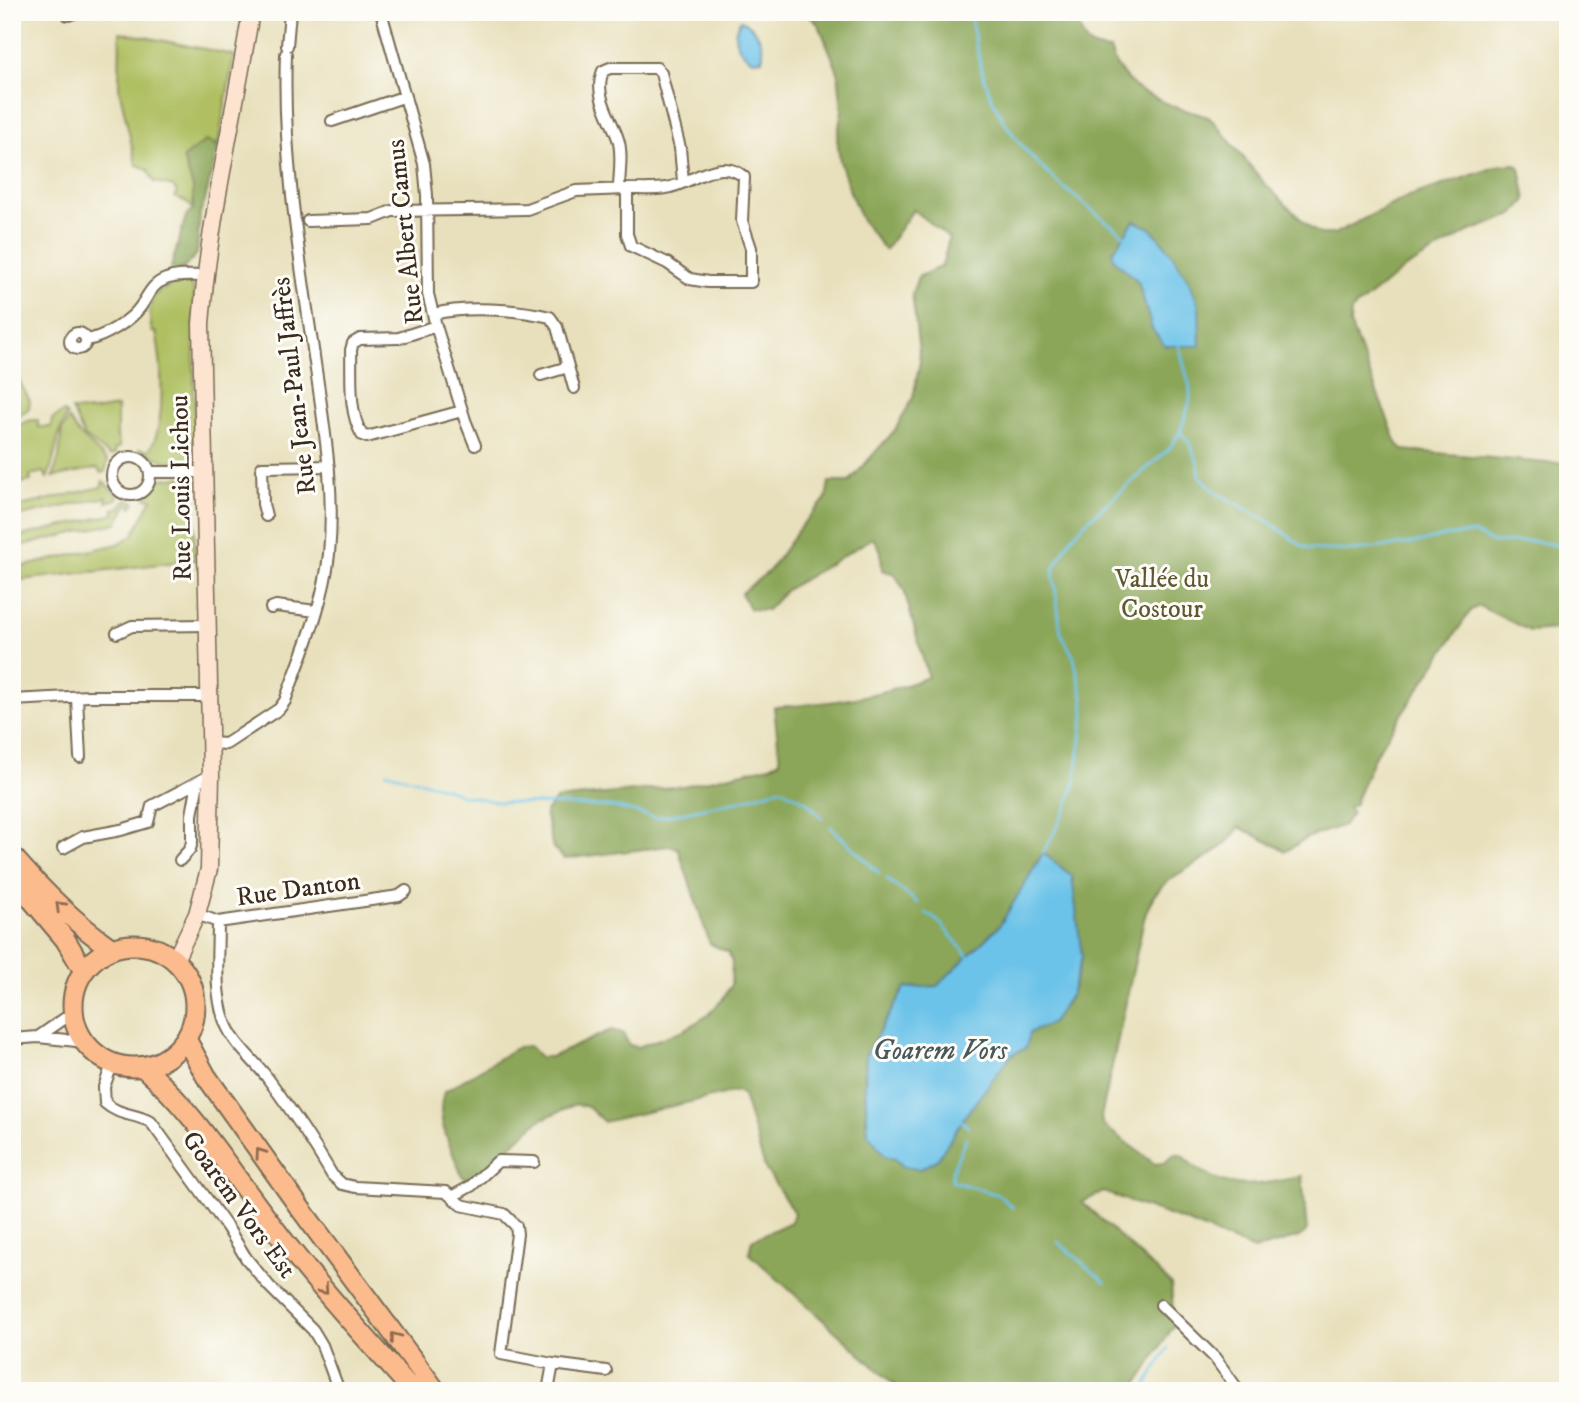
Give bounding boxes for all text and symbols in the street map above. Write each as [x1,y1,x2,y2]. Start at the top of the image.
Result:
street label: Rue Albert Camus [379,138,432,326]
street label: Rue Jean-Paul Jaffrès [265,275,324,496]
street label: Rue Louis Lichou [163,394,200,581]
park label: Vallée du Costour [1114,563,1209,626]
street label: Rue Danton [234,864,363,914]
one-way arrow [55,901,68,914]
water label: Goarem Vors [873,1033,1008,1068]
street label: Goarem Vors Est [174,1125,303,1285]
one-way arrow [256,1148,268,1161]
one-way arrow [316,1282,328,1295]
one-way arrow [390,1332,403,1344]

